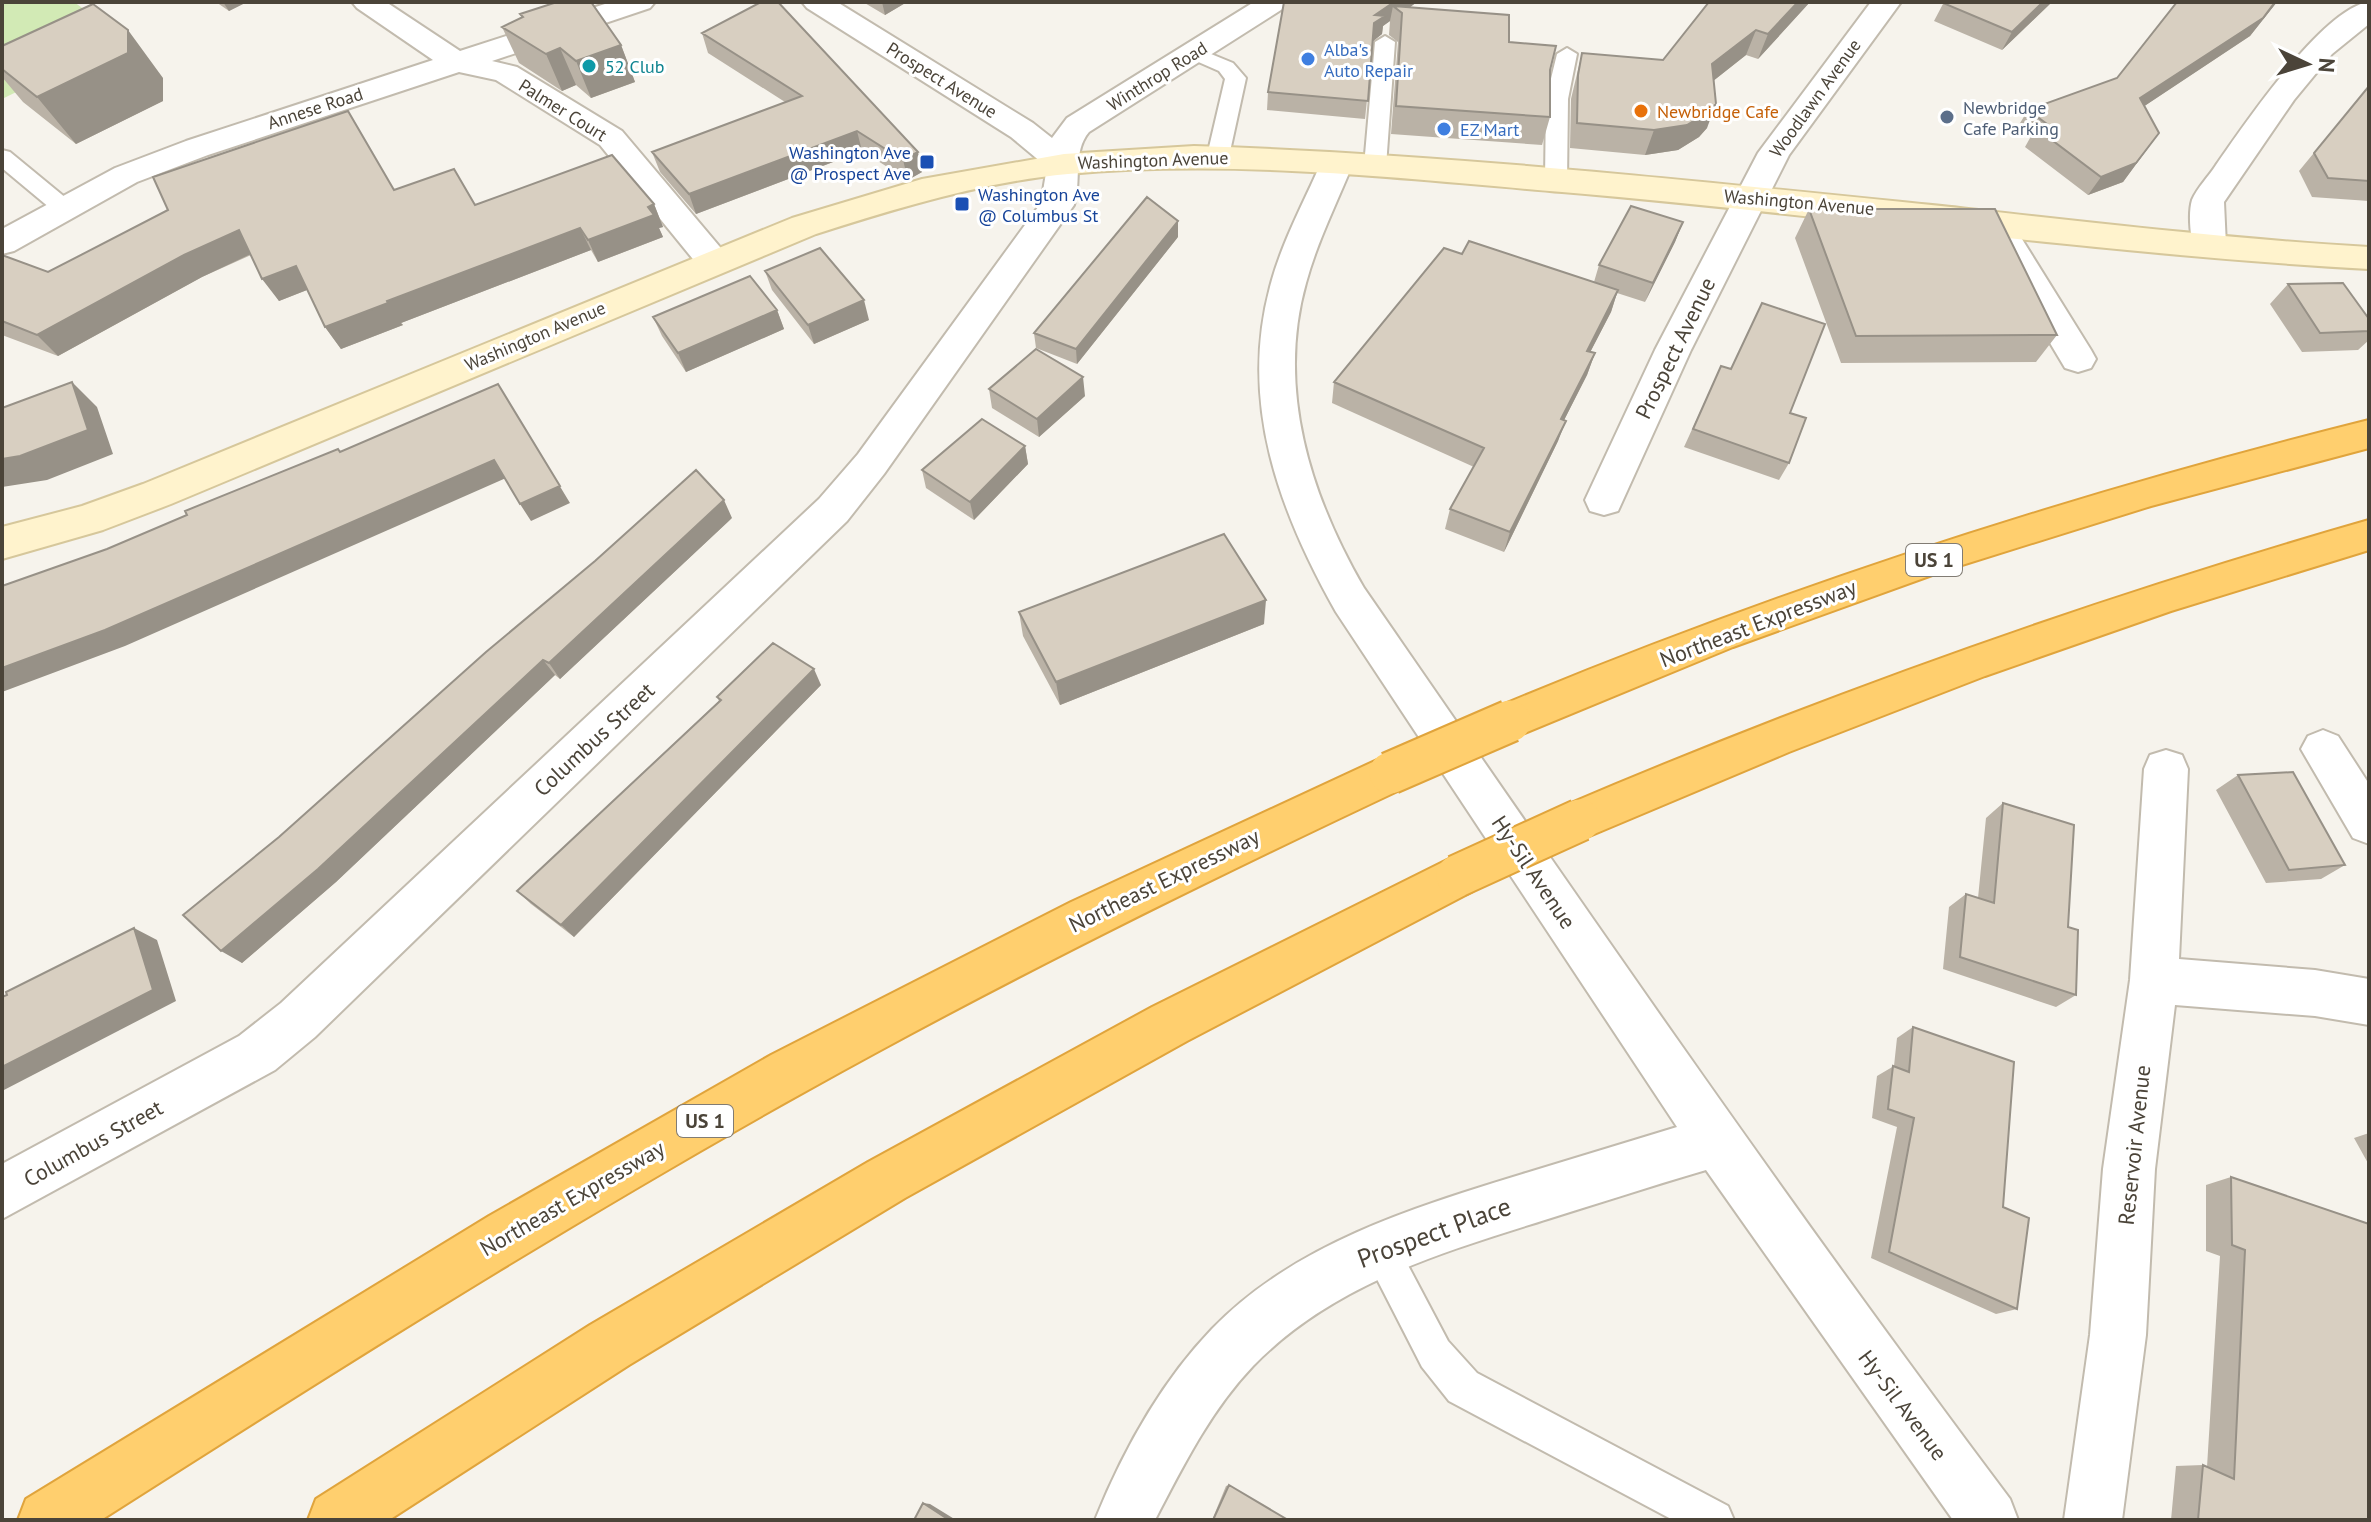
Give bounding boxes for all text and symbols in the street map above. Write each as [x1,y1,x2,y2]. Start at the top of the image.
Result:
north arrow [2267,24,2347,104]
street label: Woodlawn Avenue [1764,34,1866,162]
street label: Winthrop Road [1103,36,1211,116]
street label: Prospect Avenue [882,37,1002,123]
place label: Alba's Auto Repair [1324,38,1413,82]
marker: Alba's Auto Repair [1299,50,1317,68]
place label: 52 Club [605,55,664,78]
marker: 52 Club [580,57,598,75]
text: N [2312,57,2341,74]
street label: Palmer Court [514,74,612,146]
street label: Annese Road [264,82,366,134]
place label: Newbridge Cafe Parking [1963,96,2059,140]
place label: Newbridge Cafe [1657,100,1779,123]
marker: Newbridge Cafe [1632,102,1650,120]
marker: Newbridge Cafe Parking [1938,108,1956,126]
place label: EZ Mart [1460,118,1519,141]
marker: EZ Mart [1435,120,1453,138]
place label: Washington Ave @ Prospect Ave [789,141,911,185]
street label: Washington Avenue [1077,146,1229,174]
marker: Washington Ave @ Prospect Ave [918,153,936,171]
place label: Washington Ave @ Columbus St [978,183,1100,227]
street label: Washington Avenue [1723,184,1875,220]
marker: Washington Ave @ Columbus St [953,195,971,213]
street label: Prospect Avenue [1629,273,1721,423]
street label: Washington Avenue [461,296,609,376]
road number: US 1 [1906,544,1962,576]
street label: Northeast Expressway [1656,572,1861,673]
street label: Columbus Street [528,676,661,802]
street label: Hy-Sil Avenue [1486,810,1582,934]
street label: Northeast Expressway [1064,821,1264,938]
street label: Reservoir Avenue [2112,1064,2156,1226]
street label: Columbus Street [19,1093,168,1193]
road number: US 1 [677,1105,733,1137]
street label: Northeast Expressway [475,1133,670,1262]
street label: Prospect Place [1353,1189,1515,1275]
street label: Hy-Sil Avenue [1852,1344,1954,1466]

